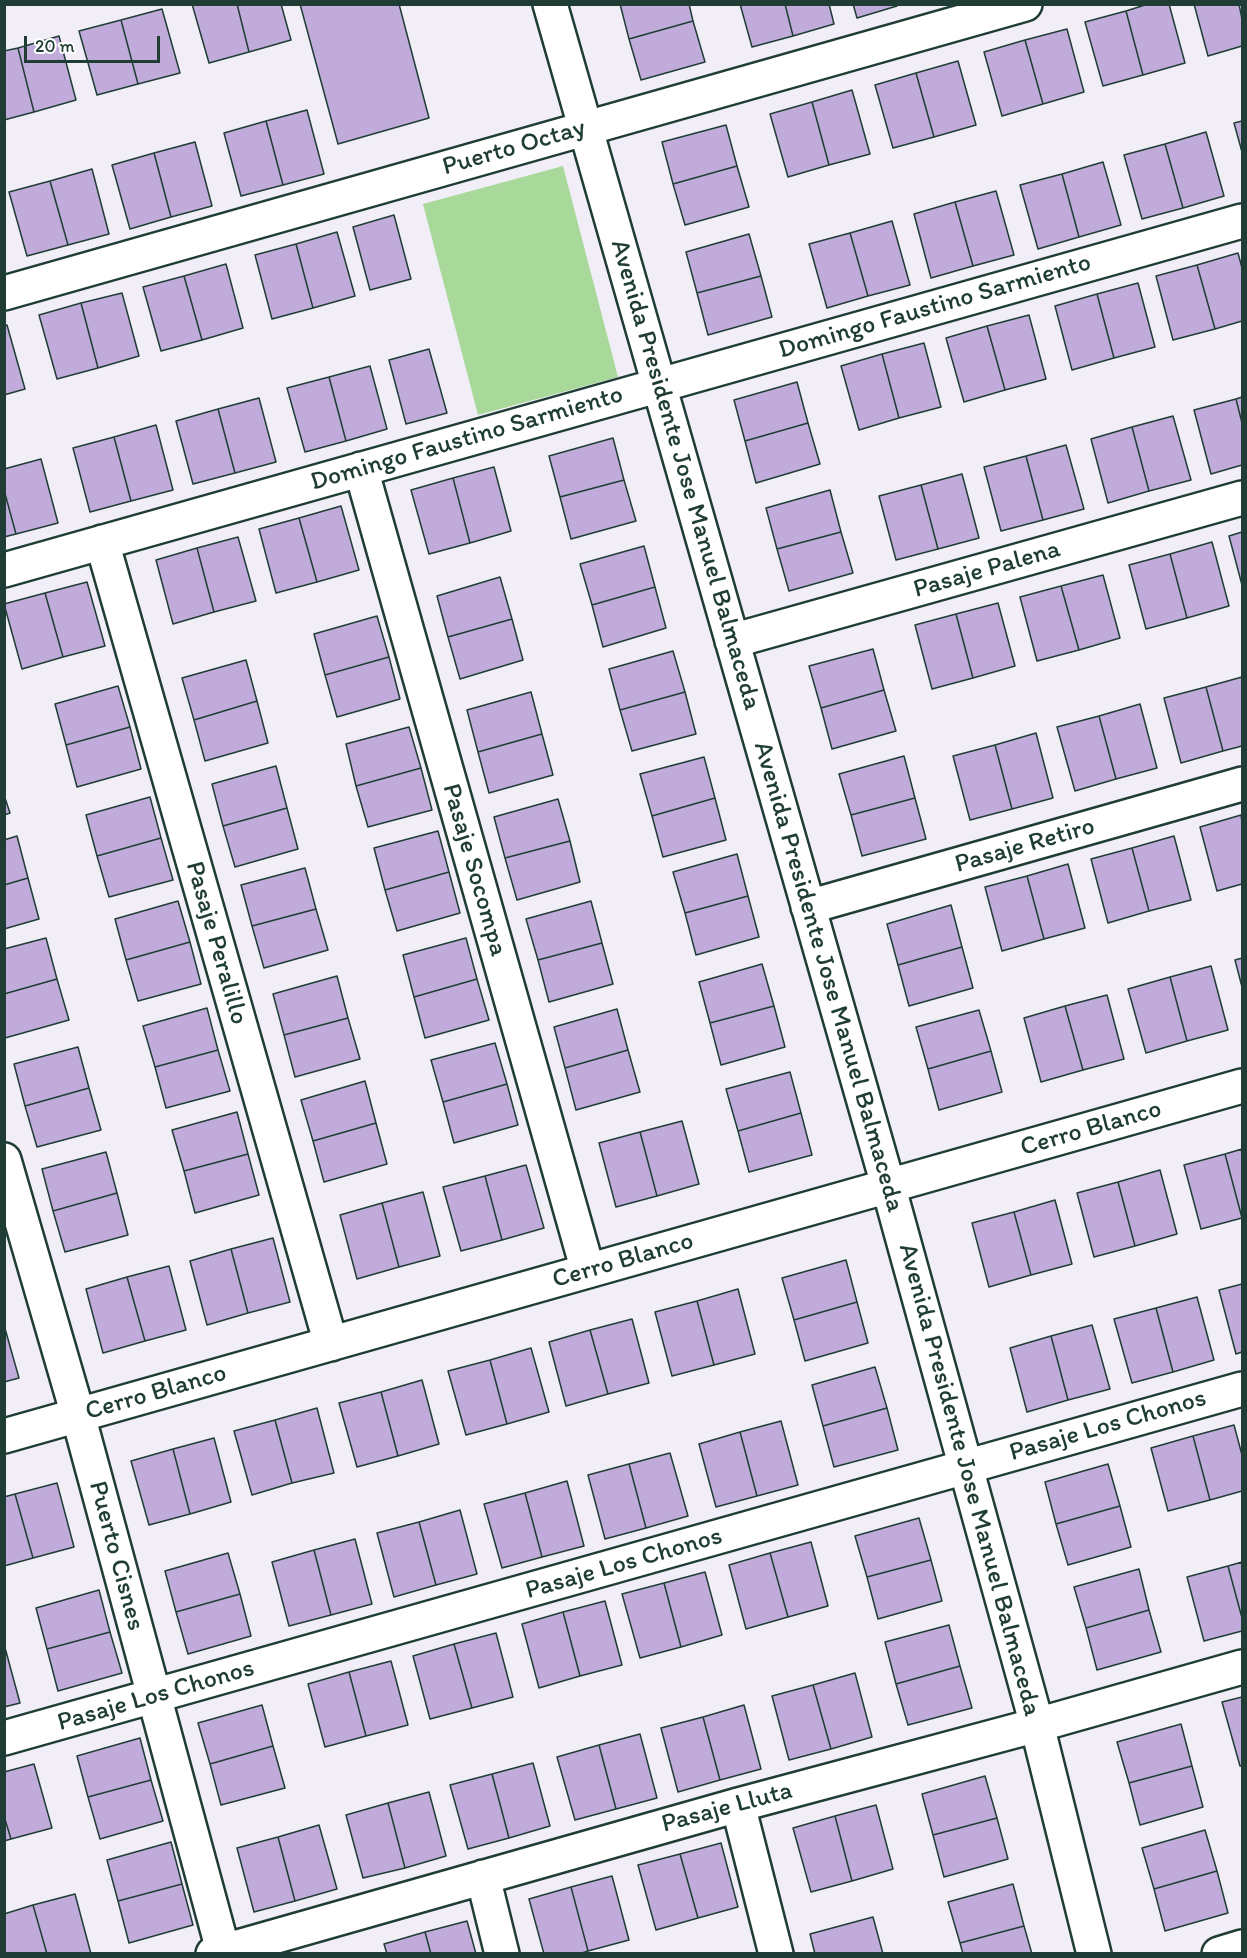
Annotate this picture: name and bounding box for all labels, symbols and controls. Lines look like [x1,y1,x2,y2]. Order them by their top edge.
scale bar [27,24,164,62]
text: 20 m [35,35,75,57]
street label: Puerto Octay [439,113,589,183]
street label: Avenida Presidente Jose Manuel Balmaceda [603,236,767,714]
street label: Domingo Faustino Sarmiento [775,247,1095,367]
street label: Domingo Faustino Sarmiento [307,379,627,499]
street label: Pasaje Palena [910,534,1064,606]
street label: Avenida Presidente Jose Manuel Balmaceda [746,738,910,1216]
street label: Pasaje Socompa [434,780,514,960]
street label: Pasaje Retiro [951,811,1099,881]
street label: Pasaje Peralillo [178,858,254,1028]
street label: Cerro Blanco [1017,1094,1165,1164]
street label: Cerro Blanco [549,1226,697,1296]
street label: Avenida Presidente Jose Manuel Balmaceda [891,1240,1047,1720]
street label: Cerro Blanco [82,1358,230,1428]
street label: Pasaje Los Chonos [1006,1383,1210,1469]
street label: Puerto Cisnes [81,1478,151,1634]
street label: Pasaje Los Chonos [522,1521,726,1607]
street label: Pasaje Los Chonos [54,1653,258,1739]
street label: Pasaje Lluta [658,1776,796,1840]

